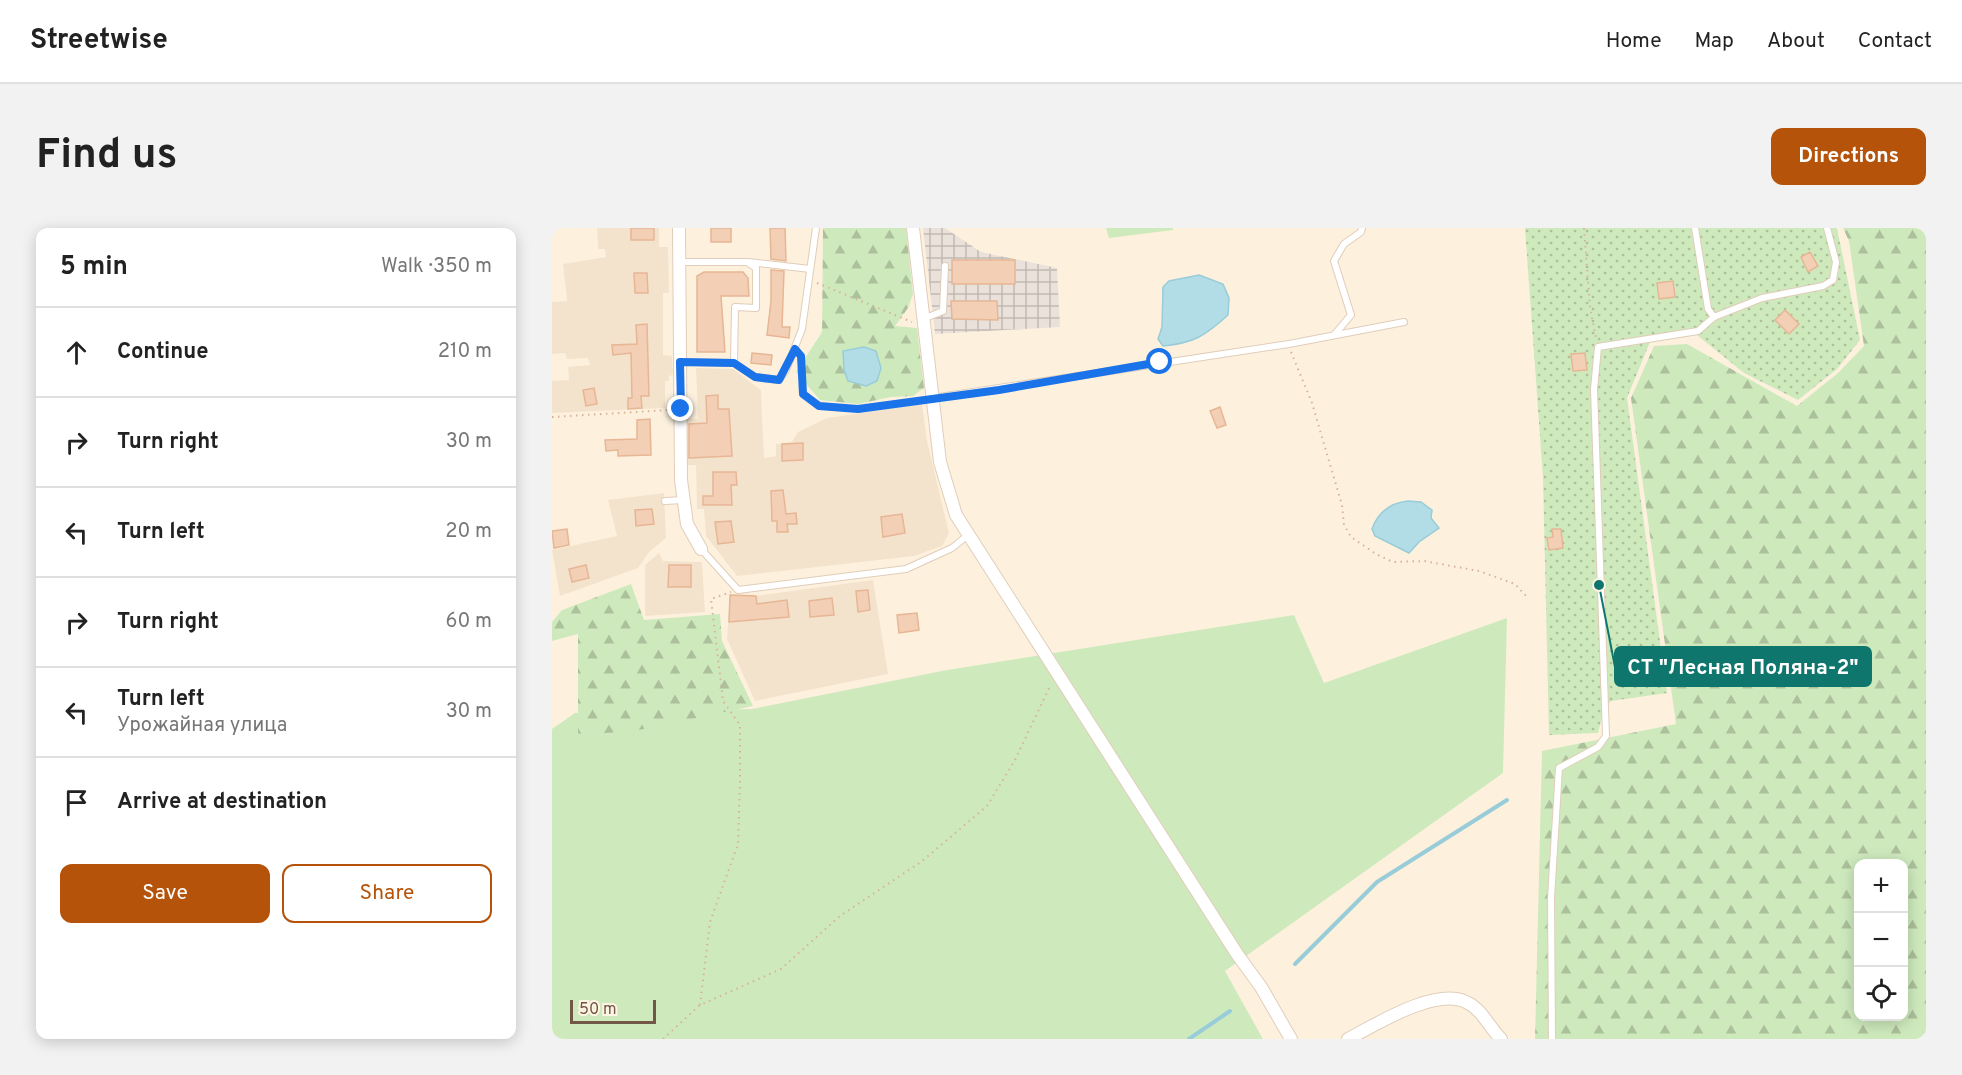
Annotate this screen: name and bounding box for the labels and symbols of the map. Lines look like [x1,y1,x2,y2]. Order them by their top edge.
route start [1146,348,1172,374]
route end [667,395,693,421]
callout: СТ "Лесная Поляна-2" [1615,647,1871,686]
text: СТ "Лесная Поляна-2" [1627,655,1859,682]
scale bar [570,997,656,1024]

